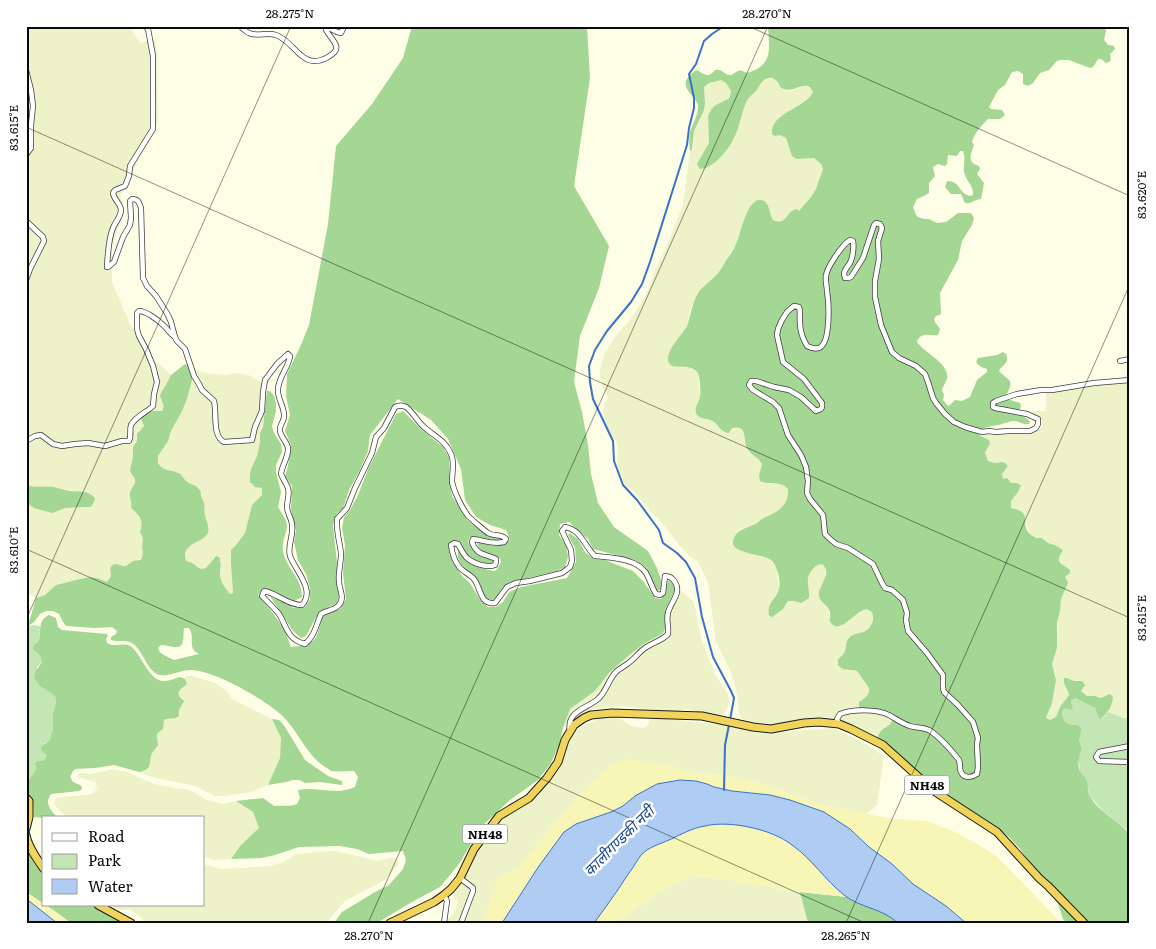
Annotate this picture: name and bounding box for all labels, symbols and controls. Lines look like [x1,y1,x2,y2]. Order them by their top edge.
text: 28.275°N [266,4,314,22]
text: 28.270°N [742,4,792,22]
text: 83.615°E [4,105,22,151]
text: 83.620°E [1132,171,1150,219]
text: 83.610°E [4,526,22,573]
text: 83.615°E [1132,595,1150,641]
road number: NH48 [904,776,950,794]
water label: कालीगण्डकी नदी [578,797,661,880]
legend [42,816,205,906]
text: Road [88,824,124,847]
road number: NH48 [462,824,508,844]
text: Park [88,848,122,871]
text: Water [88,874,133,897]
text: 28.270°N [344,926,394,944]
text: 28.265°N [821,926,871,944]

